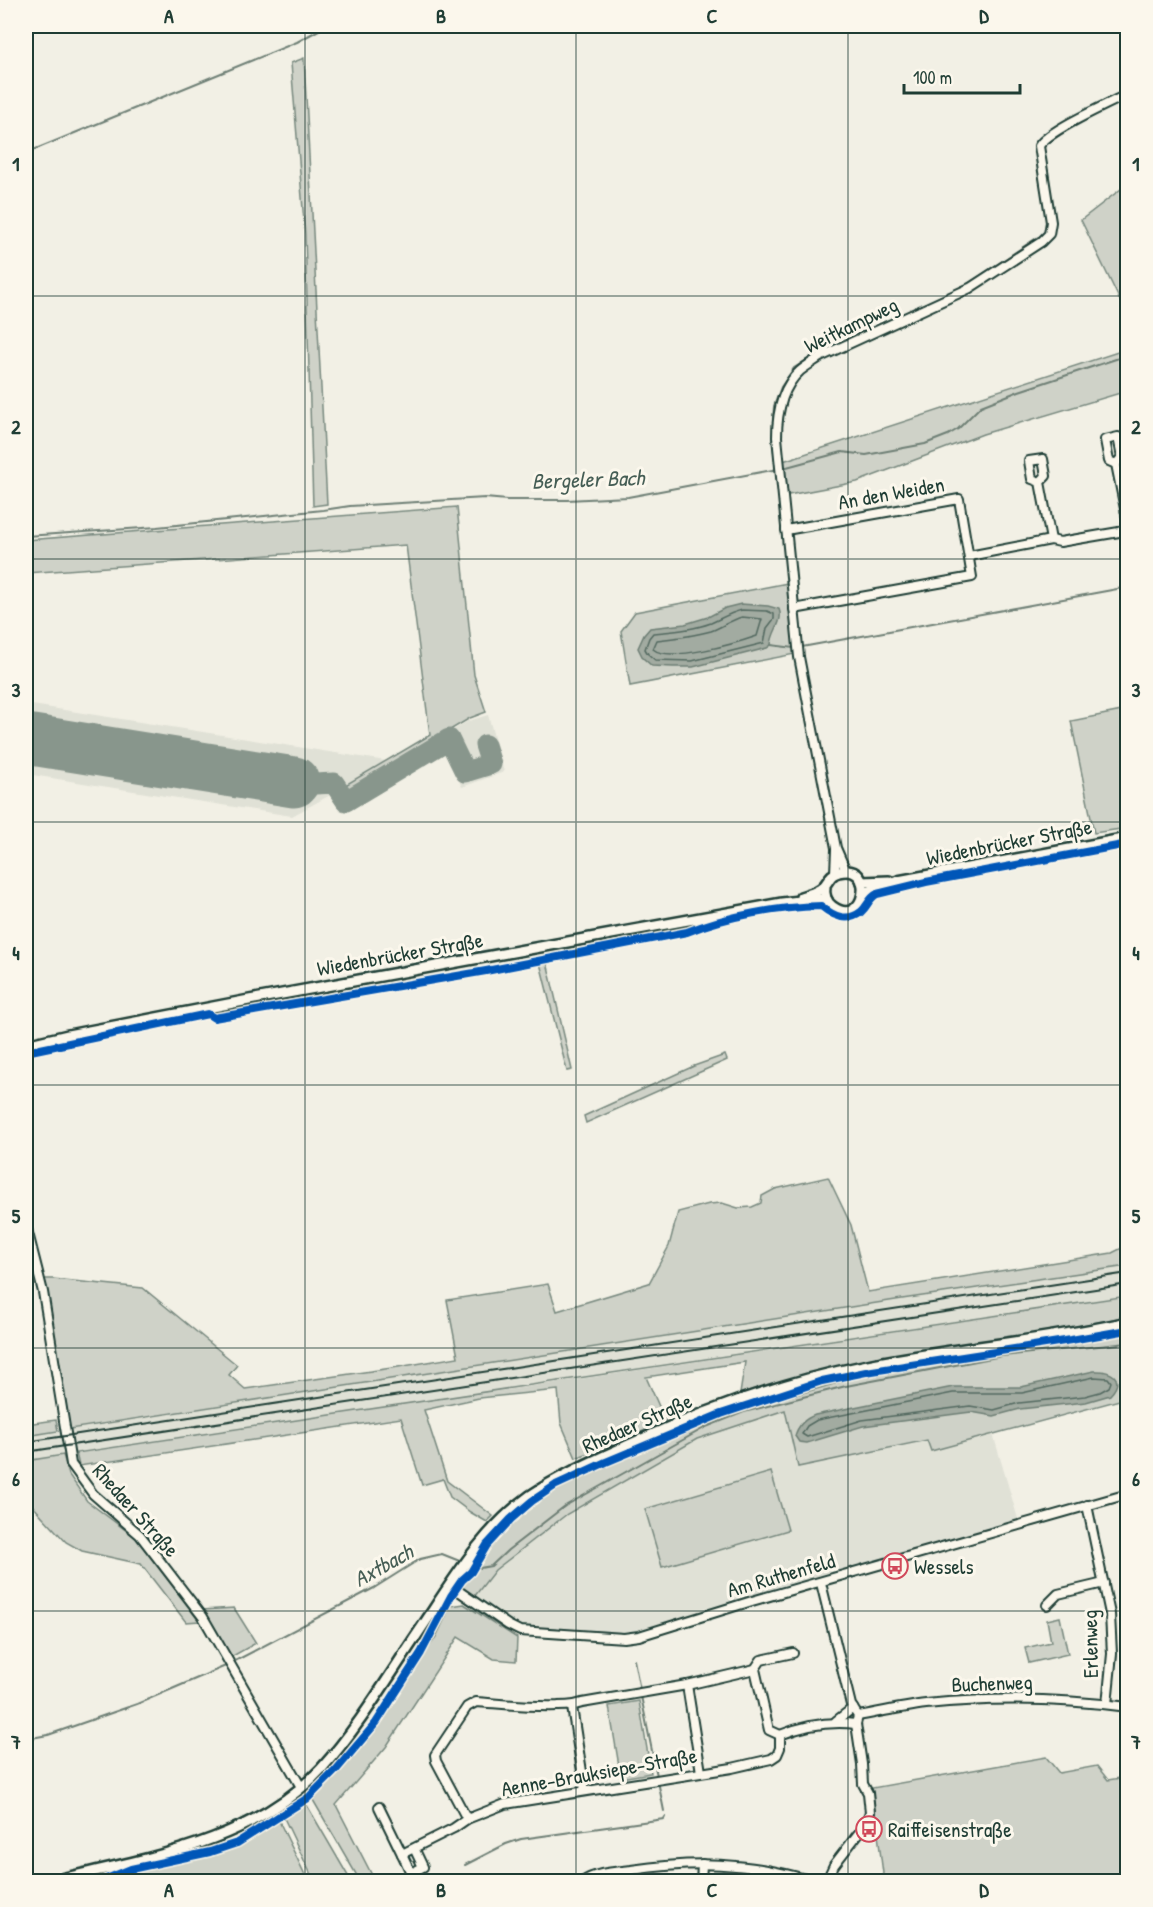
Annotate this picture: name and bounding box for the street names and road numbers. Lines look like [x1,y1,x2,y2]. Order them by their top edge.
street label: Weitkampweg [799,290,903,360]
street label: An den Weiden [836,469,946,517]
street label: Wiedenbrücker Straße [924,812,1094,872]
street label: Wiedenbrücker Straße [315,925,485,983]
street label: Rhedaer Straße [578,1386,696,1460]
street label: Rhedaer Straße [86,1457,186,1563]
street label: Am Ruthenfeld [724,1546,838,1604]
street label: Erlenweg [1075,1610,1105,1678]
street label: Buchenweg [951,1667,1033,1699]
street label: Aenne-Brauksiepe-Straße [499,1741,699,1803]

